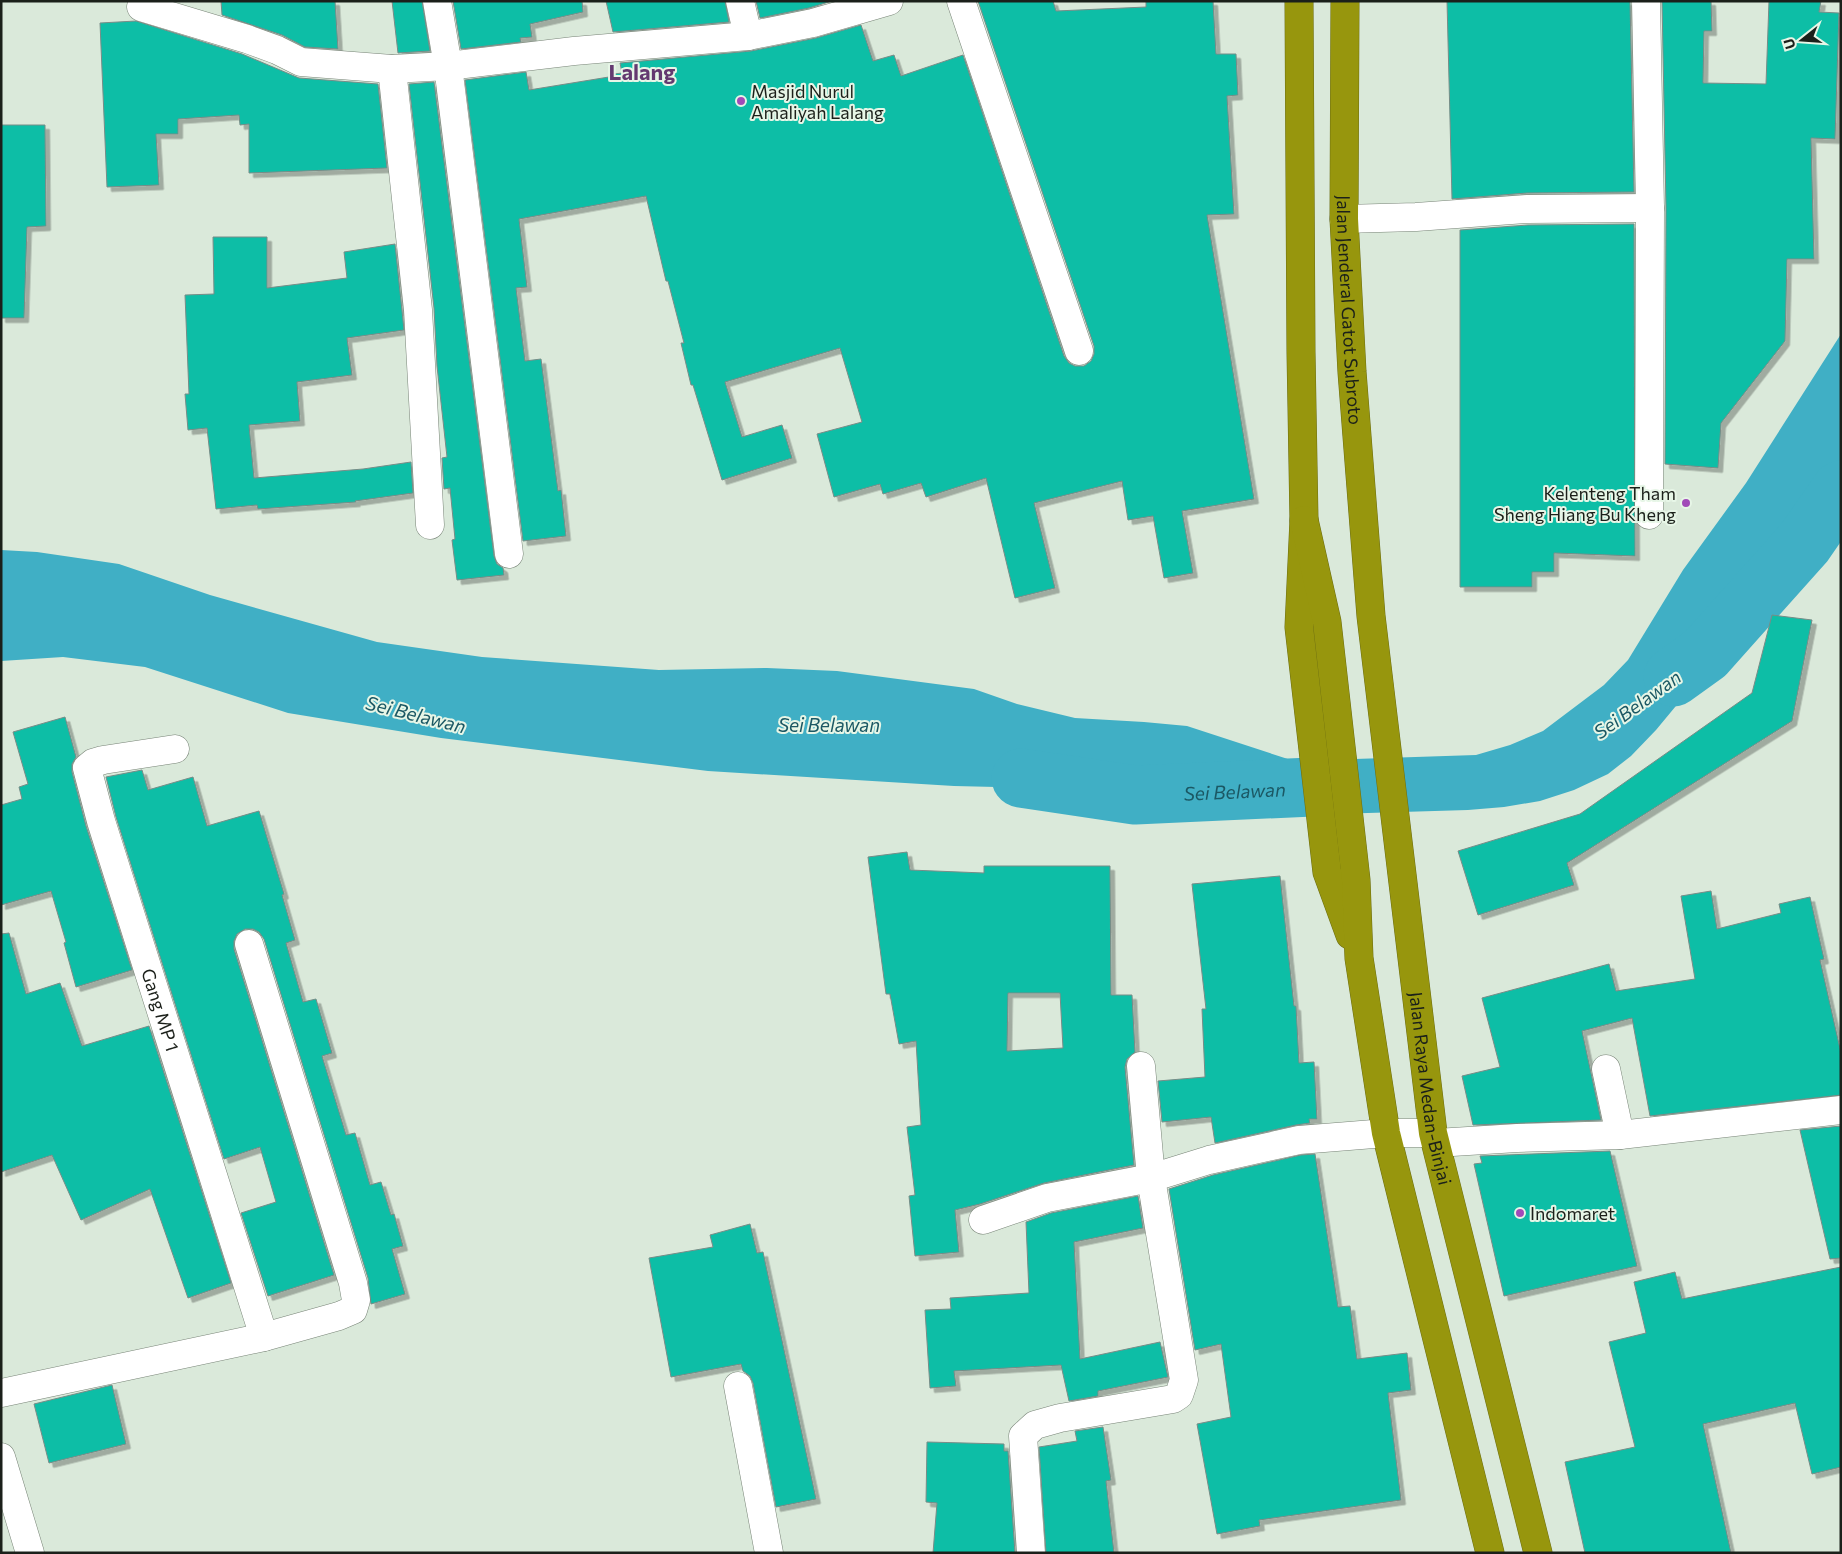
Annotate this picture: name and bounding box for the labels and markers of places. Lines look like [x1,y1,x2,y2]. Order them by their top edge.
place label: Masjid Nurul Amaliyah Lalang [751,80,884,123]
marker: Masjid Nurul Amaliyah Lalang [735,95,747,107]
place label: Kelenteng Tham Sheng Hiang Bu Kheng [1494,482,1676,525]
marker: Kelenteng Tham Sheng Hiang Bu Kheng [1680,497,1692,509]
place label: Indomaret [1530,1202,1615,1224]
marker: Indomaret [1514,1207,1526,1219]

